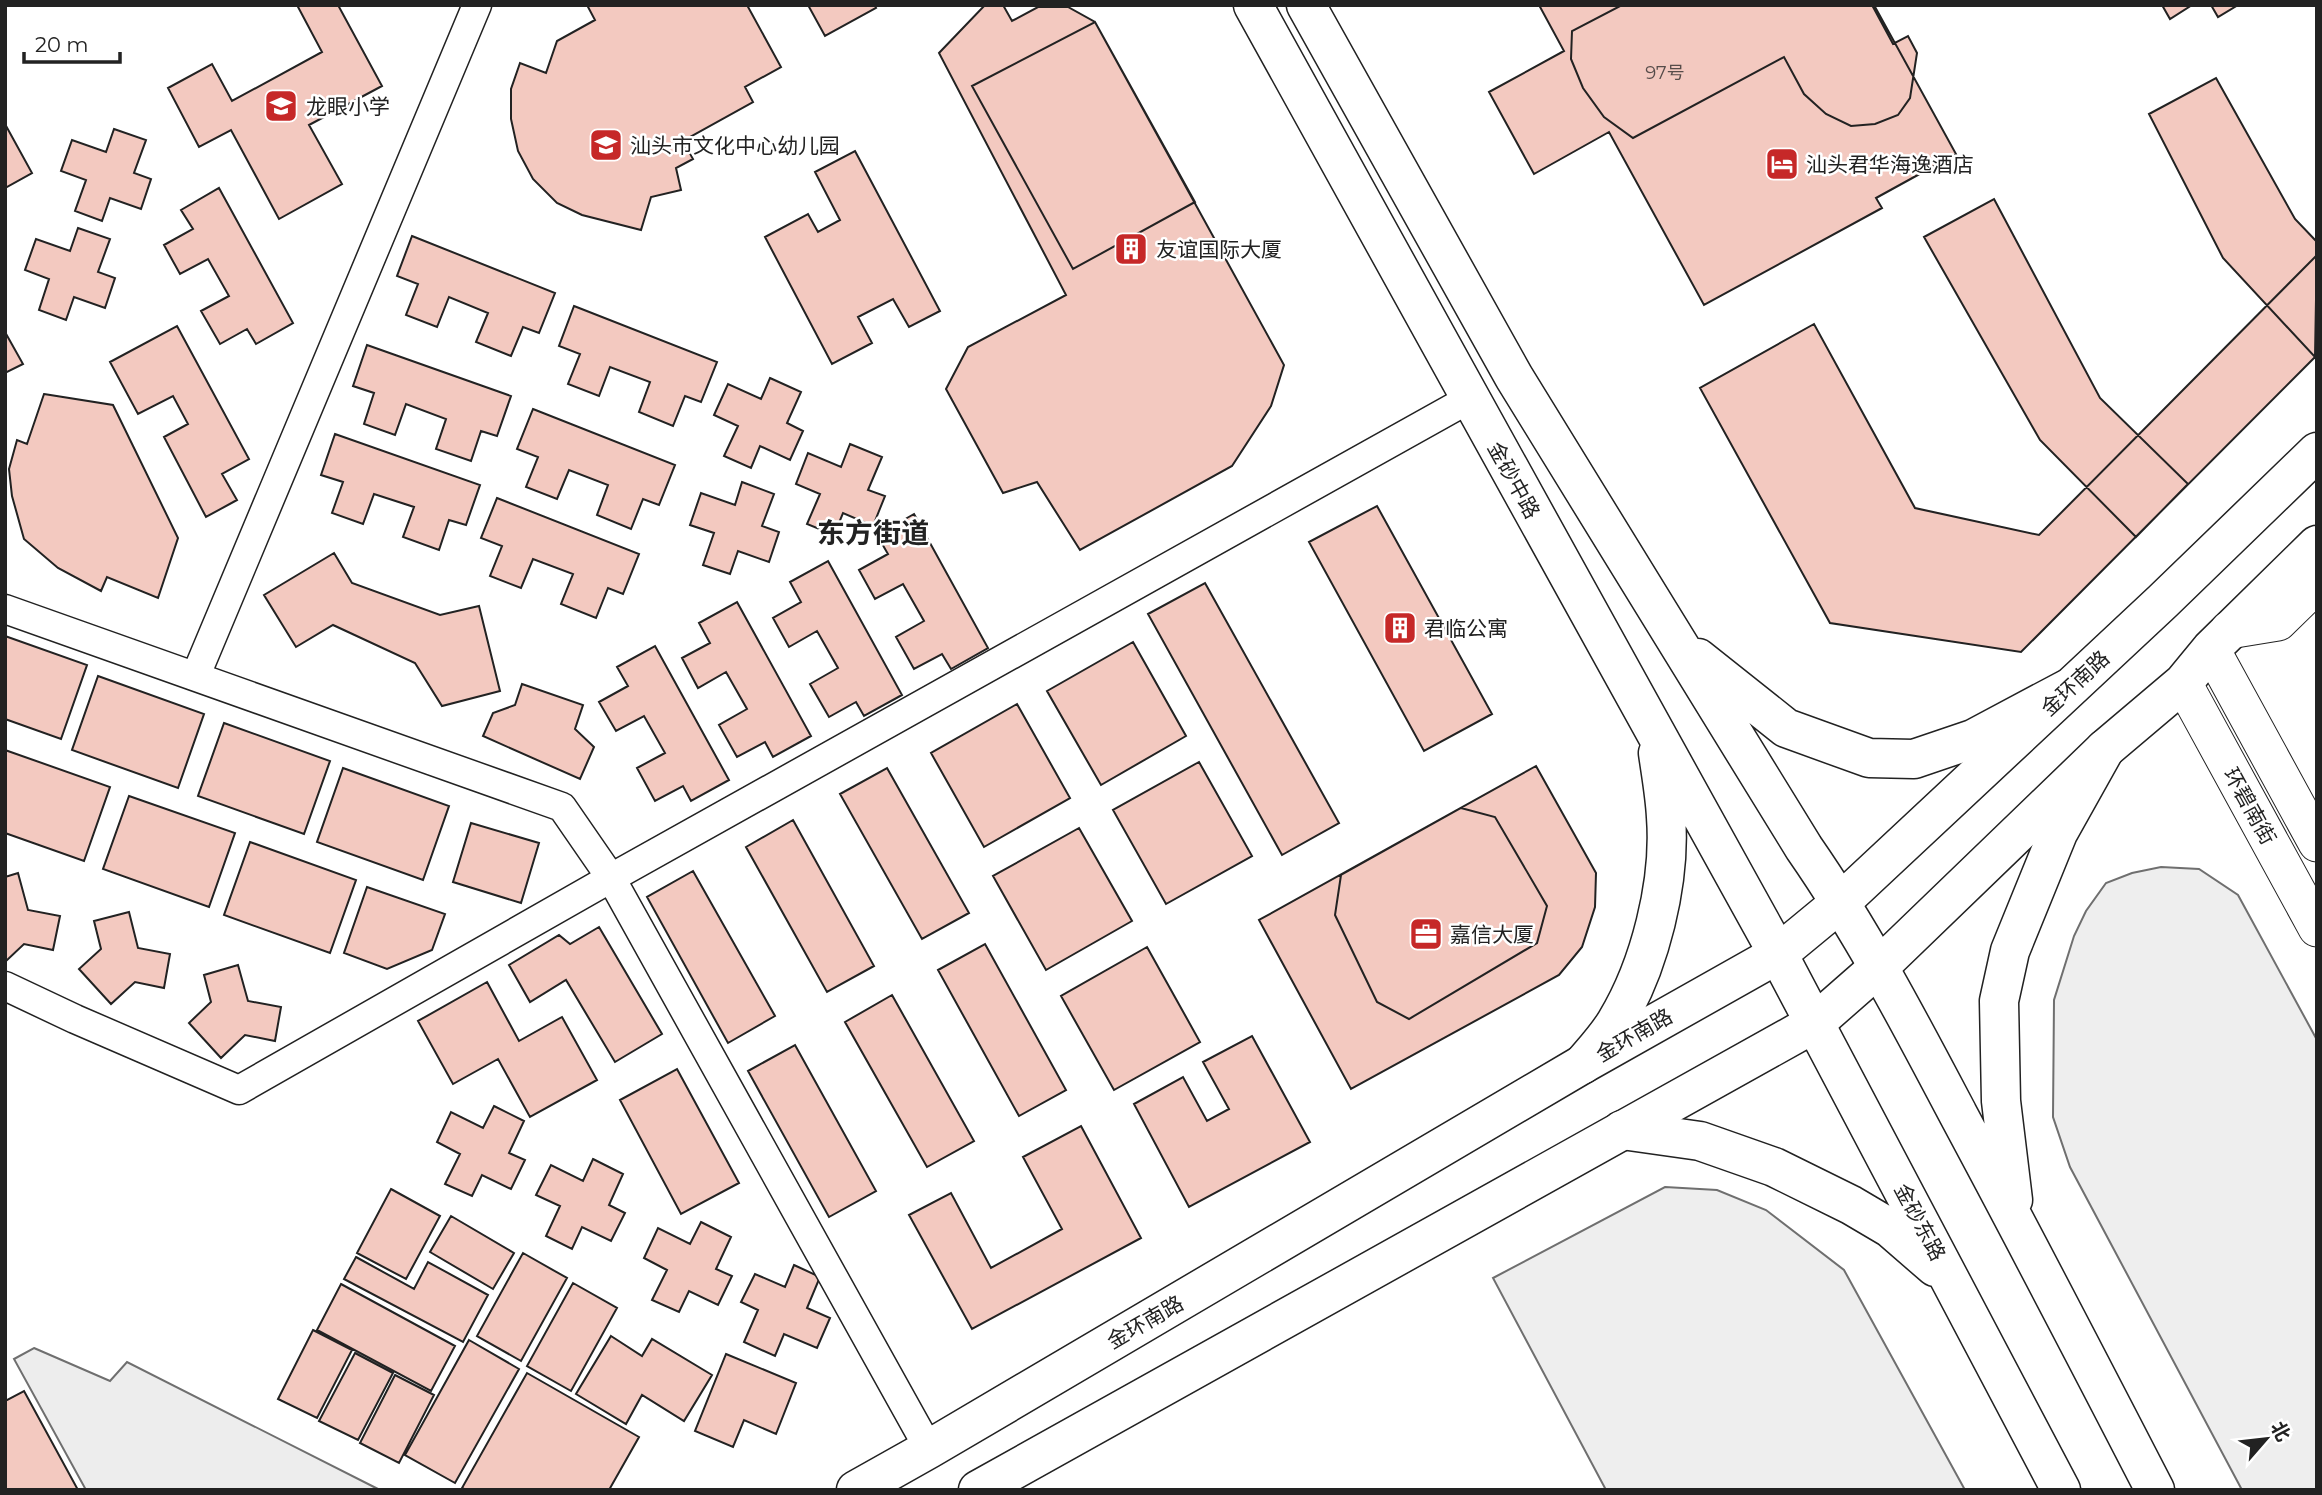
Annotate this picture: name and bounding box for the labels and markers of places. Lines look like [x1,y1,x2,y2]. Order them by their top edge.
school or university icon: 龙眼小学 [262,87,300,125]
place label: 龙眼小学 [306,94,390,119]
school or university icon: 汕头市文化中心幼儿园 [587,126,625,164]
place label: 汕头市文化中心幼儿园 [630,133,840,158]
hotel icon: 汕头君华海逸酒店 [1763,145,1801,183]
place label: 汕头君华海逸酒店 [1806,152,1974,177]
building icon: 友谊国际大厦 [1112,230,1150,268]
place label: 友谊国际大厦 [1156,237,1282,262]
building icon: 君临公寓 [1381,609,1419,647]
place label: 君临公寓 [1424,616,1508,641]
office icon: 嘉信大厦 [1407,915,1445,953]
place label: 嘉信大厦 [1450,922,1534,947]

